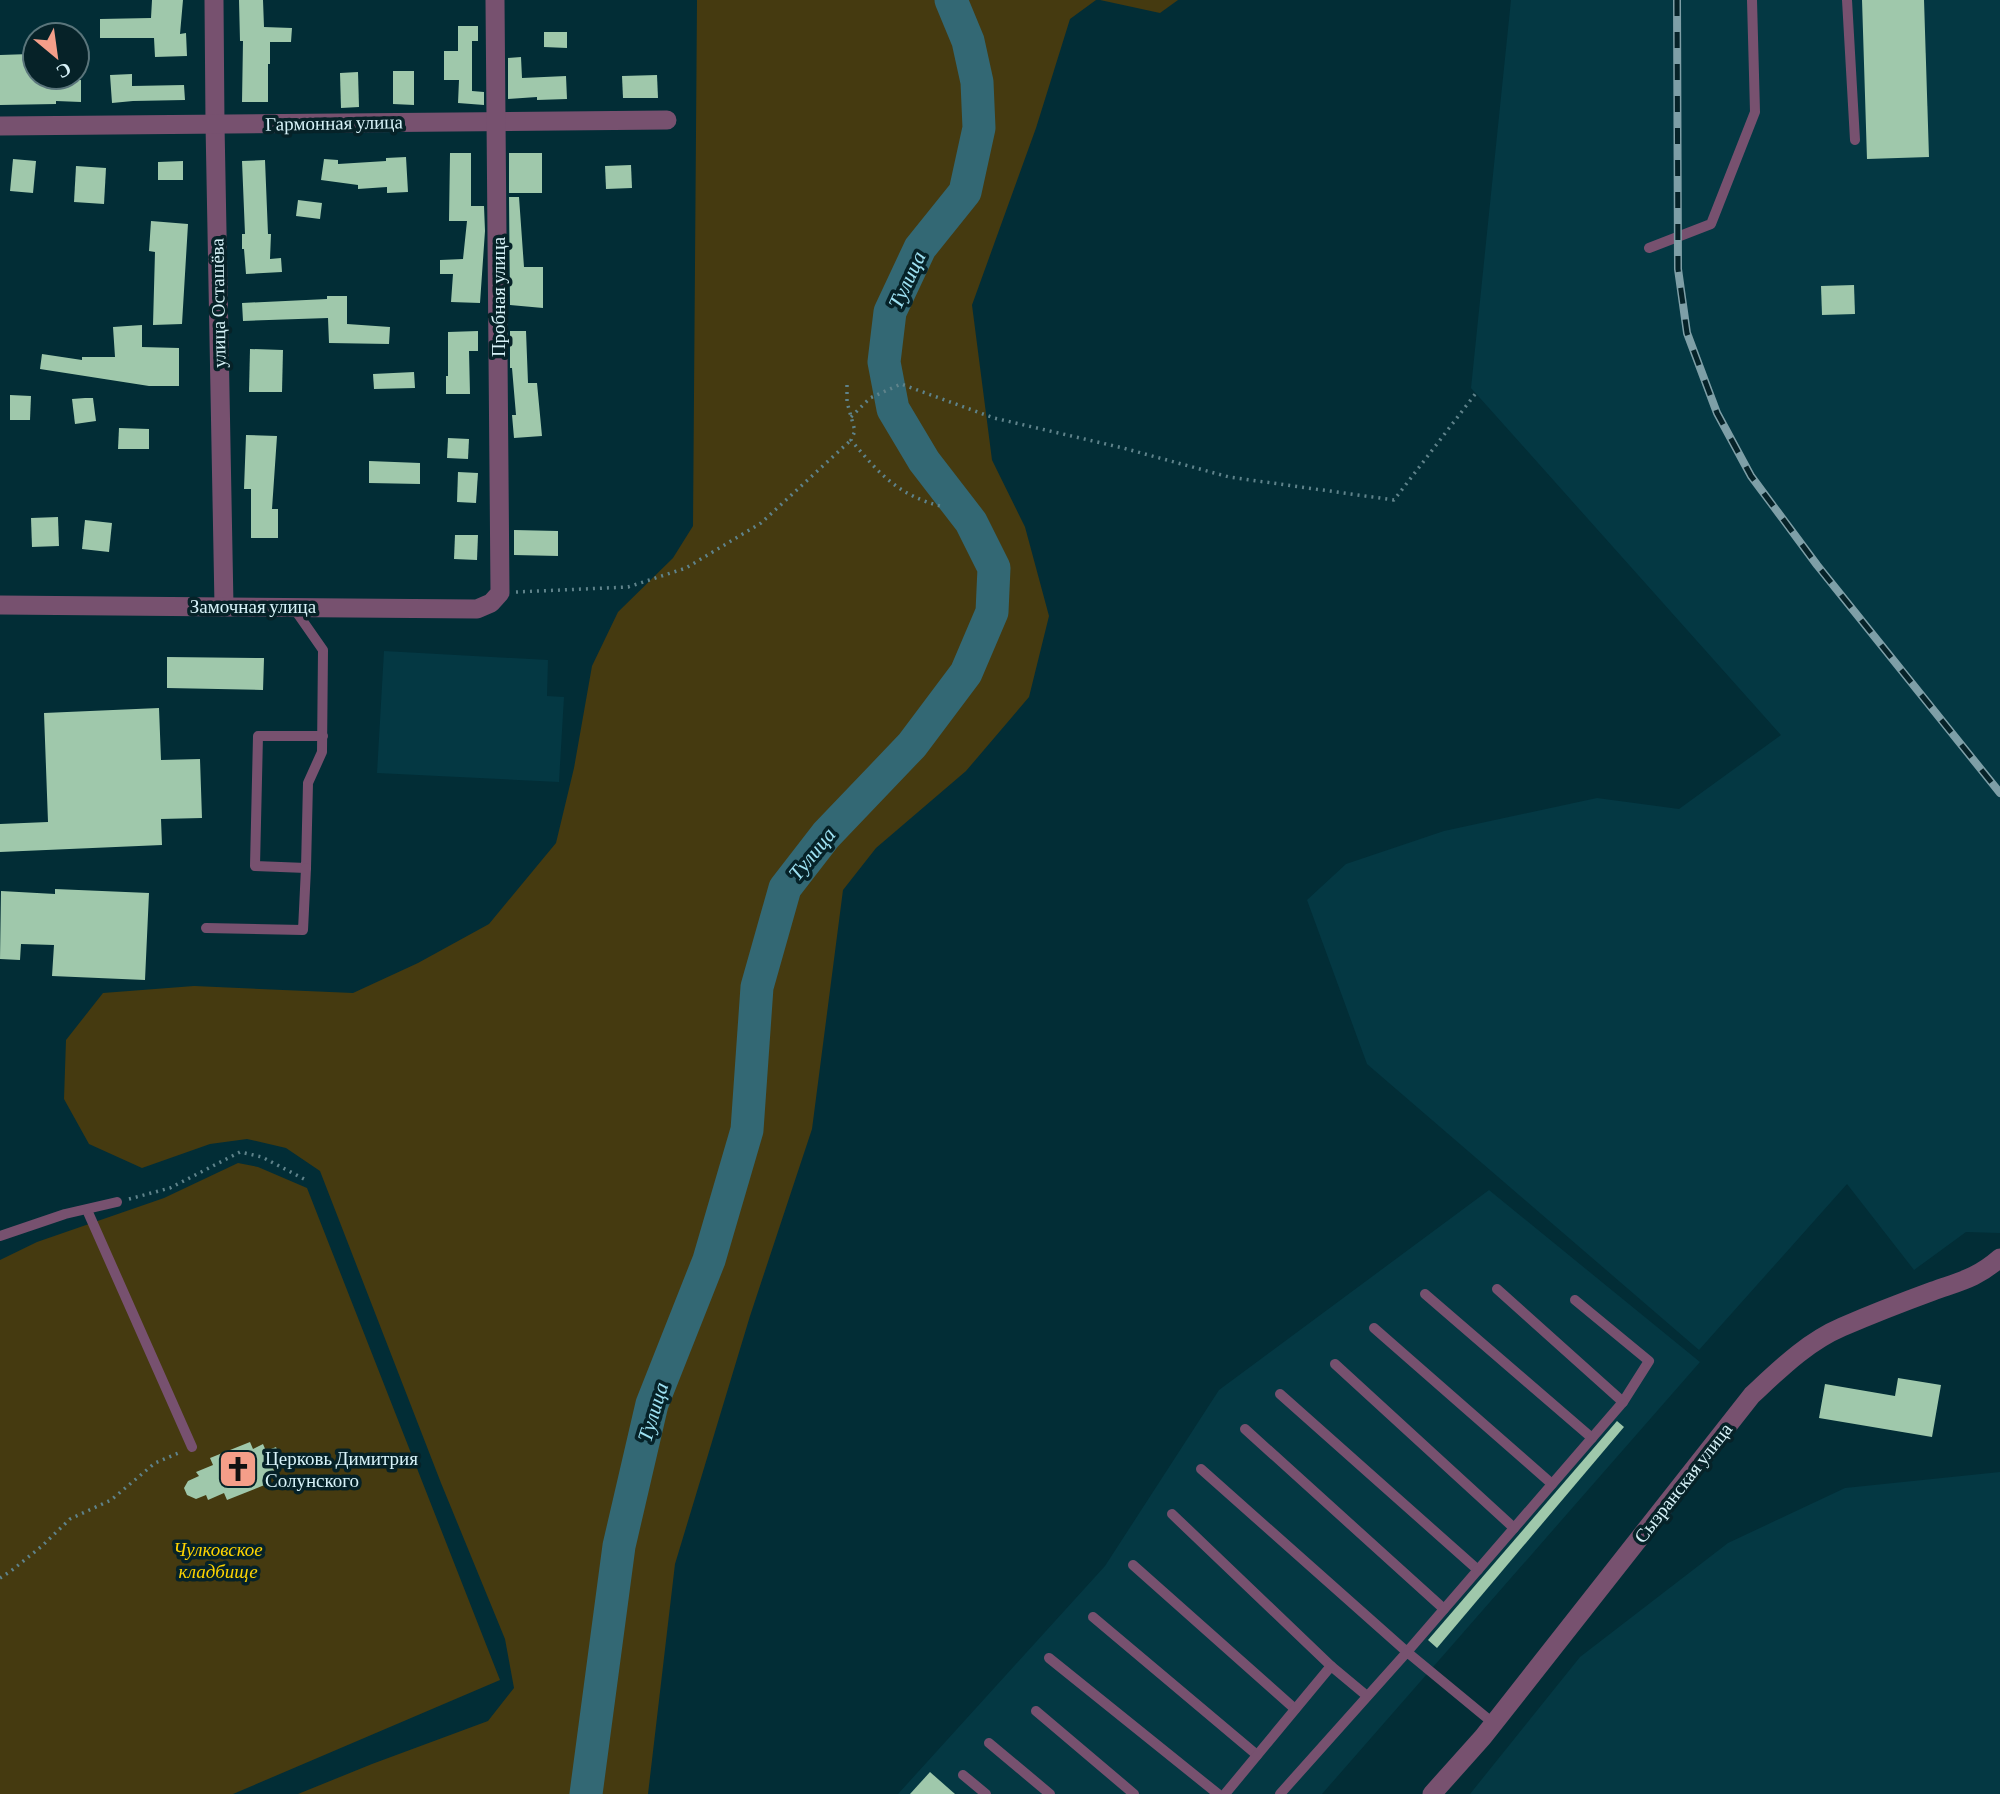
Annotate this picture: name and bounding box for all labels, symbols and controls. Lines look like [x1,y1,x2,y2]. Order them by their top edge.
north arrow [21,21,91,91]
text: С [53,58,75,83]
street label: Гармонная улица [265,111,404,135]
street label: Пробная улица [488,236,509,357]
street label: улица Осташёва [206,237,230,368]
water label: Тулица [883,247,931,313]
street label: Замочная улица [190,596,317,617]
water label: Тулица [784,823,840,885]
water label: Тулица [633,1379,673,1445]
street label: Сызранская улица [1630,1419,1737,1547]
church icon: Церковь Димитрия Солунского [217,1448,259,1490]
place label: Церковь Димитрия Солунского [265,1448,418,1491]
park label: Чулковское кладбище [173,1539,263,1582]

